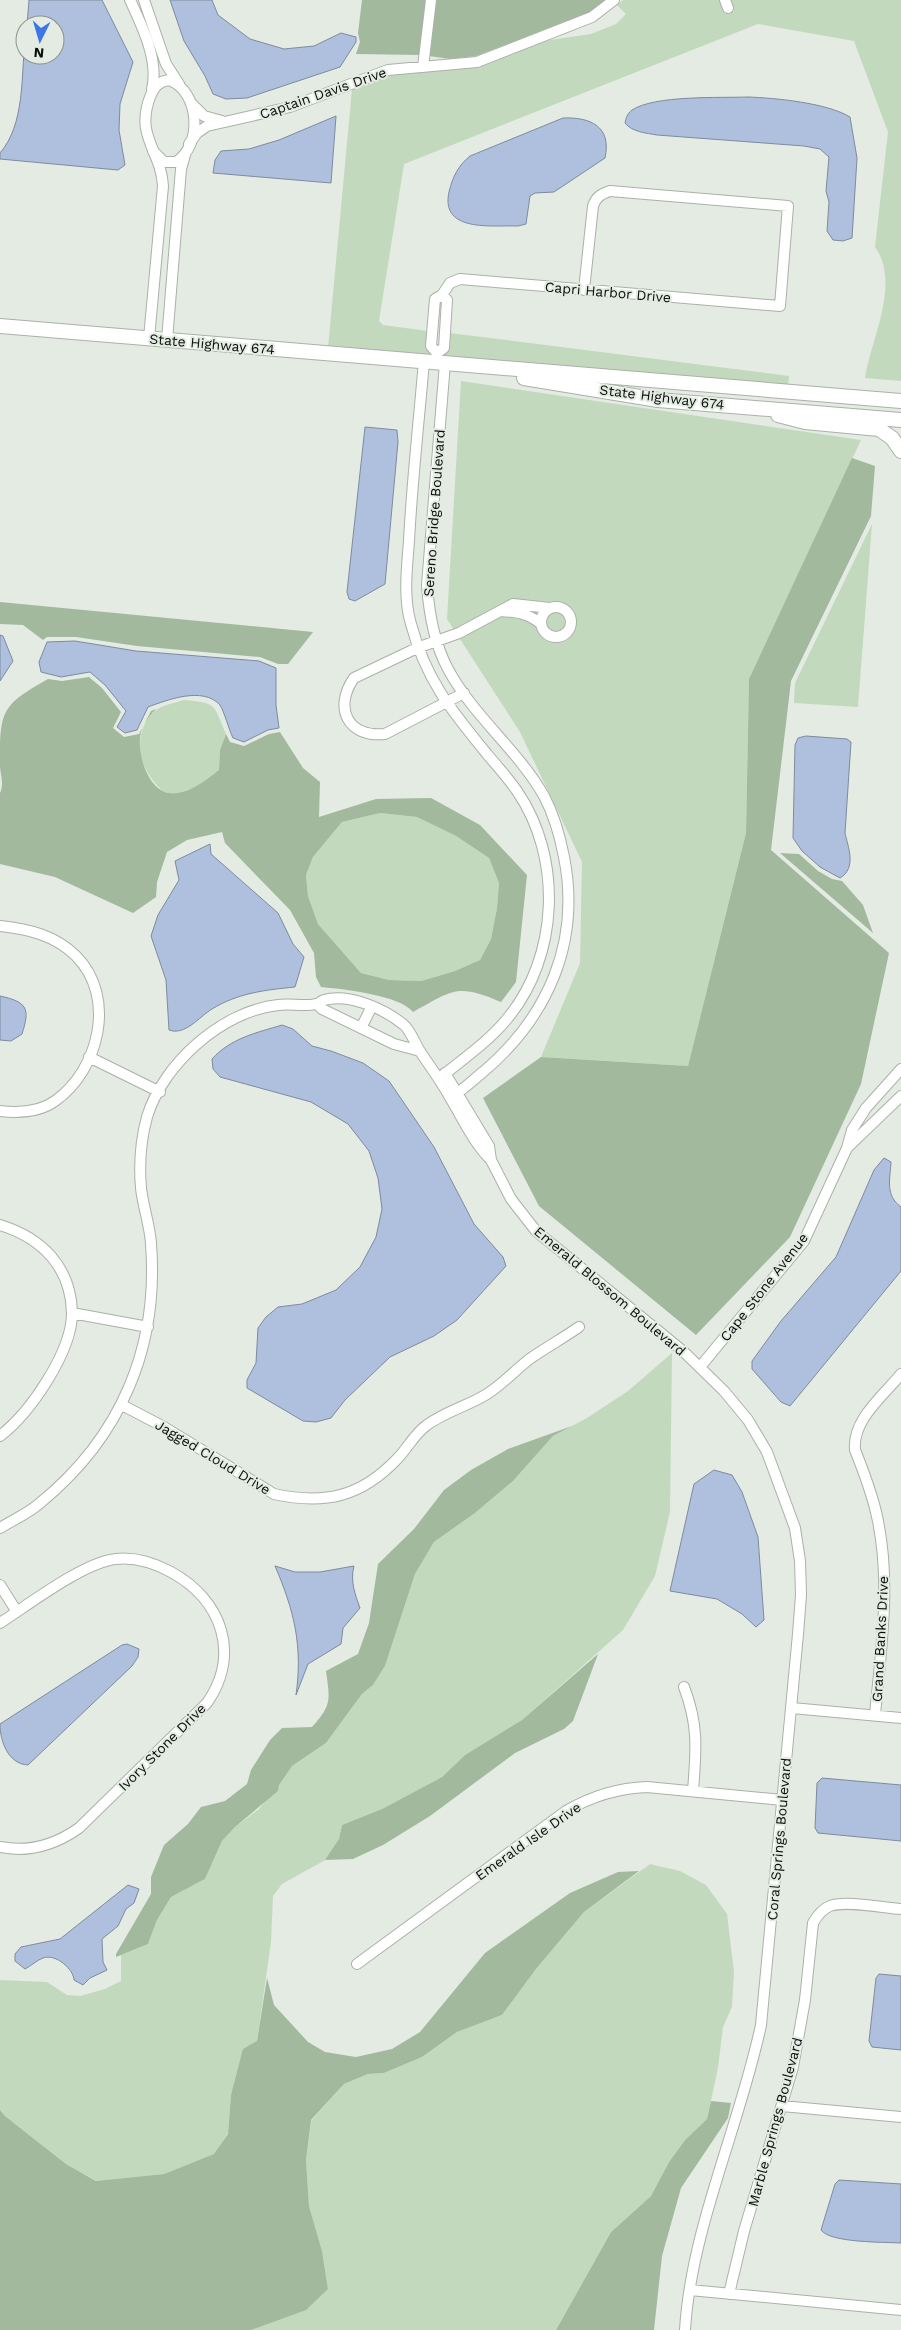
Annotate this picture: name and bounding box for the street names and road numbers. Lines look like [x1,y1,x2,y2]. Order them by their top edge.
street label: Captain Davis Drive [258,64,388,122]
street label: Capri Harbor Drive [544,279,672,305]
street label: State Highway 674 [149,331,275,357]
street label: State Highway 674 [599,381,725,413]
street label: Sereno Bridge Boulevard [420,429,448,597]
street label: Emerald Blossom Boulevard [531,1223,689,1359]
street label: Cape Stone Avenue [717,1230,811,1344]
street label: Jagged Cloud Drive [153,1416,273,1498]
street label: Grand Banks Drive [869,1576,891,1702]
street label: Ivory Stone Drive [115,1700,209,1794]
street label: Coral Springs Boulevard [764,1757,794,1921]
street label: Emerald Isle Drive [472,1799,584,1883]
street label: Marble Springs Boulevard [745,2036,805,2208]

